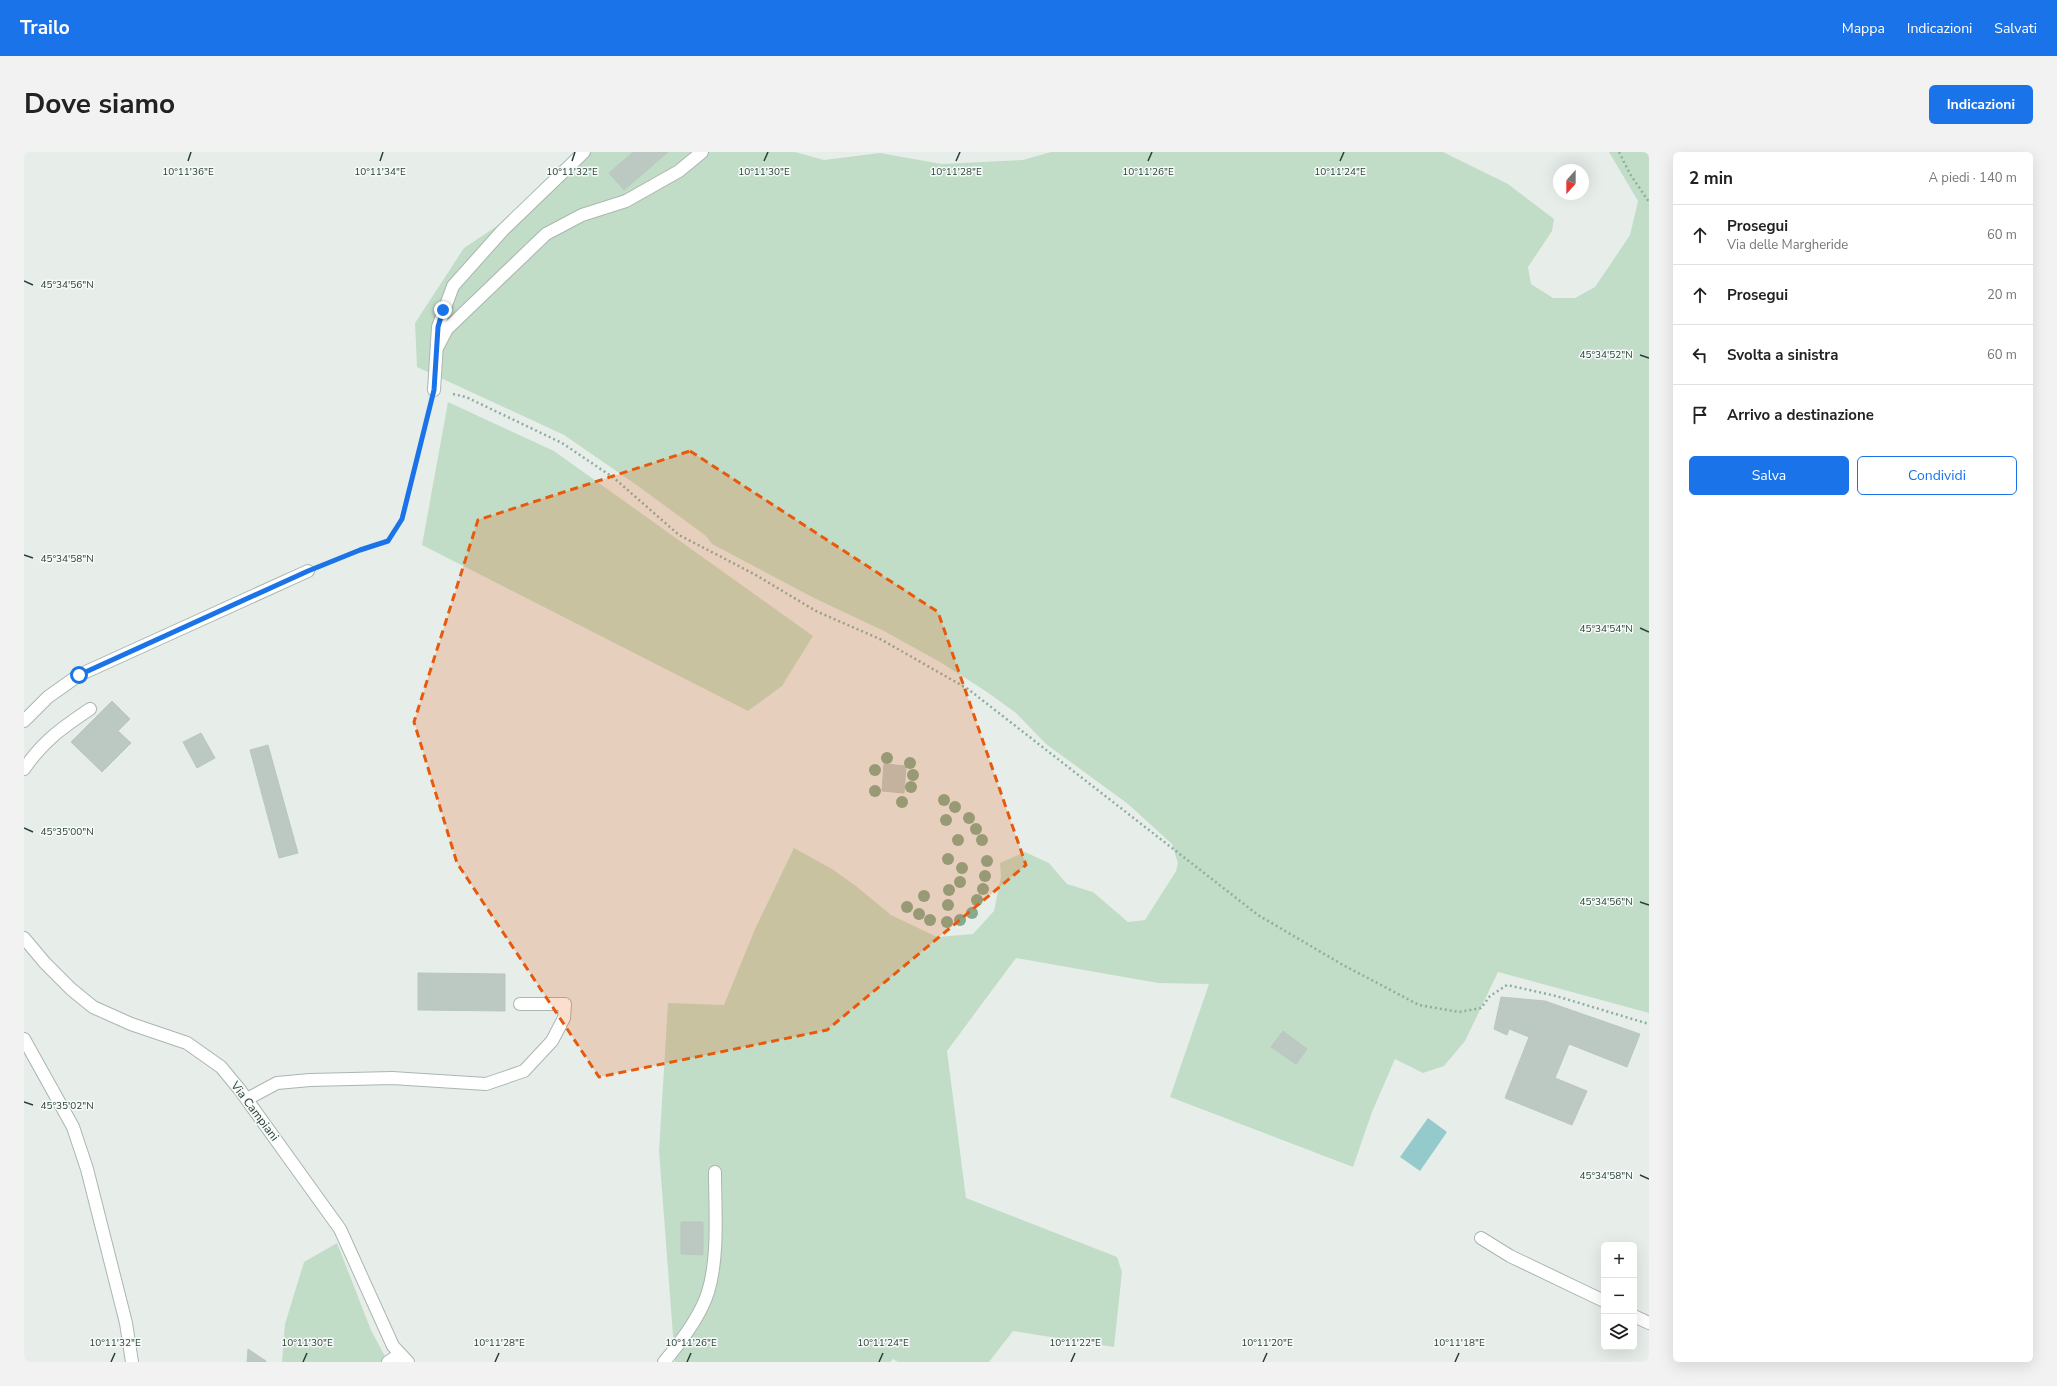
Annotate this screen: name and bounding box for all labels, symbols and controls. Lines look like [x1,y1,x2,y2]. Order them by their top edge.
text: Trailo [20,15,70,41]
text: Mappa [1842,19,1885,38]
text: Indicazioni [1907,19,1972,38]
text: Salvati [1994,19,2037,38]
text: Dove siamo [24,85,175,123]
button: Indicazioni [1929,85,2033,124]
north arrow [1553,164,1589,200]
text: 10°11'36"E [162,165,214,179]
text: 10°11'34"E [354,165,406,179]
text: 10°11'32"E [546,165,598,179]
text: 10°11'30"E [738,165,790,179]
text: 10°11'28"E [930,165,982,179]
text: 10°11'26"E [1122,165,1174,179]
text: 10°11'24"E [1314,165,1366,179]
text: 2 min [1689,167,1733,190]
text: A piedi · 140 m [1929,169,2017,187]
text: Prosegui [1727,216,1788,236]
icon: ahead [1689,224,1711,246]
text: 60 m [1987,226,2017,244]
text: Via delle Margheride [1727,236,1848,254]
text: 45°34'56"N [40,278,94,292]
icon: ahead [1689,284,1711,306]
text: Prosegui [1727,285,1788,305]
text: 20 m [1987,286,2017,304]
route end [434,301,452,319]
icon: left [1689,344,1711,366]
text: Svolta a sinistra [1727,345,1838,365]
text: 60 m [1987,346,2017,364]
text: 45°34'52"N [1579,348,1633,362]
icon: arrive [1689,404,1711,426]
text: Arrivo a destinazione [1727,405,1874,425]
button: Salva [1689,456,1849,495]
button: Condividi [1857,456,2017,495]
text: 45°34'58"N [40,552,94,566]
text: 45°34'54"N [1579,622,1633,636]
route start [70,666,88,684]
text: 45°35'00"N [40,825,94,839]
text: 45°34'56"N [1579,895,1633,909]
street label: Via Campiani [227,1077,283,1144]
text: 45°35'02"N [40,1099,94,1113]
text: 45°34'58"N [1579,1169,1633,1183]
map controls [1601,1242,1637,1350]
button: + [1601,1242,1637,1278]
button: − [1601,1278,1637,1314]
button: layers [1601,1314,1637,1350]
text: 10°11'32"E [89,1336,141,1350]
text: 10°11'30"E [281,1336,333,1350]
text: 10°11'28"E [473,1336,525,1350]
text: 10°11'26"E [665,1336,717,1350]
text: 10°11'24"E [857,1336,909,1350]
text: 10°11'22"E [1049,1336,1101,1350]
text: 10°11'20"E [1241,1336,1293,1350]
text: 10°11'18"E [1433,1336,1485,1350]

